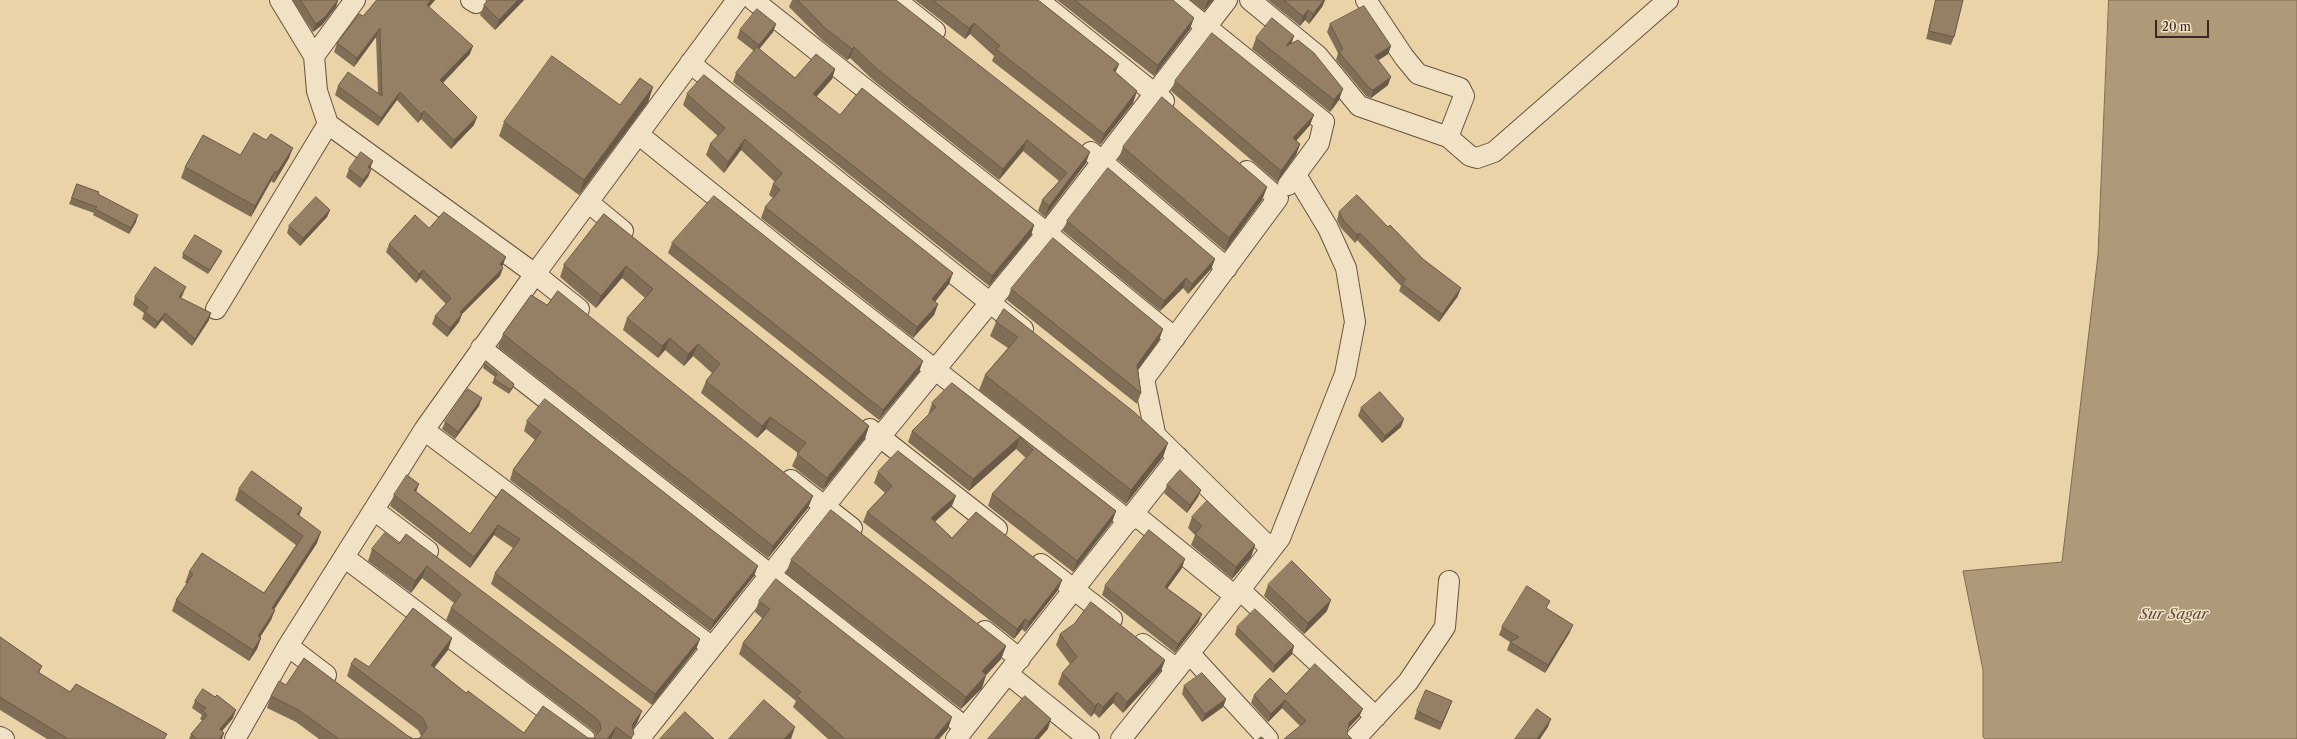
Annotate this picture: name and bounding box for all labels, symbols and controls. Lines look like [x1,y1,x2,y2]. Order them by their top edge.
scale bar [2157,12,2211,38]
text: 20 m [2162,19,2191,34]
water label: Sur Sagar [2140,606,2208,624]

